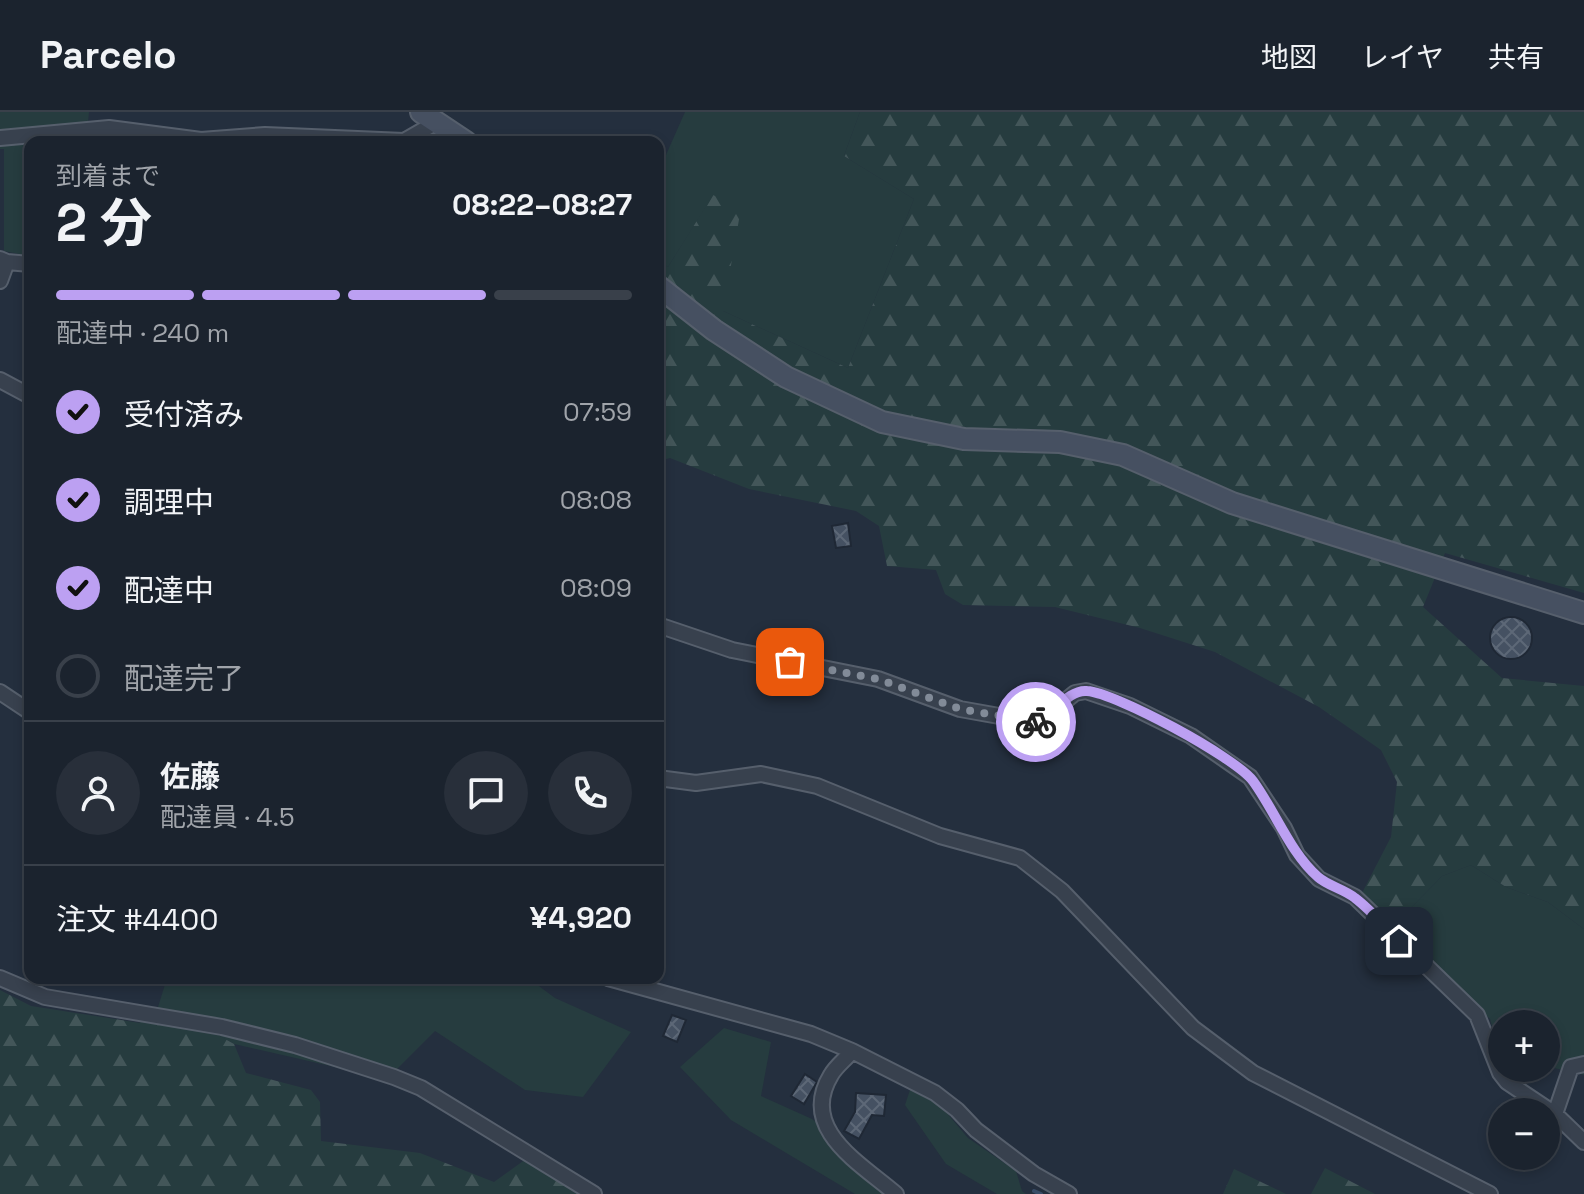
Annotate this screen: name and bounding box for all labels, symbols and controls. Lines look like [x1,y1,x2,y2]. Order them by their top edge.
text: Parcelo [40,31,176,79]
text: 地図 [1261,39,1317,75]
text: レイヤ [1361,39,1444,75]
text: 共有 [1488,39,1544,75]
text: 到着まで [56,159,160,193]
text: 08:22–08:27 [452,185,632,224]
text: 2 分 [56,190,152,256]
text: 配達中 · 240 m [56,316,229,350]
icon: check [56,390,100,434]
text: 受付済み [124,395,244,434]
text: 07:59 [563,395,632,429]
icon: check [56,478,100,522]
text: 調理中 [124,483,214,522]
text: 08:08 [560,483,632,517]
icon: check [56,566,100,610]
text: 配達中 [124,571,214,610]
text: 08:09 [560,571,632,605]
pin [756,628,824,696]
icon: bag [768,640,812,684]
text: 配達完了 [124,659,244,698]
courier [996,682,1076,762]
icon: bike [1014,700,1058,744]
button: person [56,751,140,835]
button: chat [444,751,528,835]
button: phone [548,751,632,835]
text: 佐藤 [160,757,220,796]
text: 配達員 · 4.5 [160,800,295,834]
text: ¥4,920 [530,898,632,937]
text: 注文 #4400 [56,900,219,939]
pin [1365,907,1433,975]
icon: home [1377,919,1421,963]
map controls [1488,1010,1560,1170]
button: + [1488,1010,1560,1082]
button: − [1488,1098,1560,1170]

